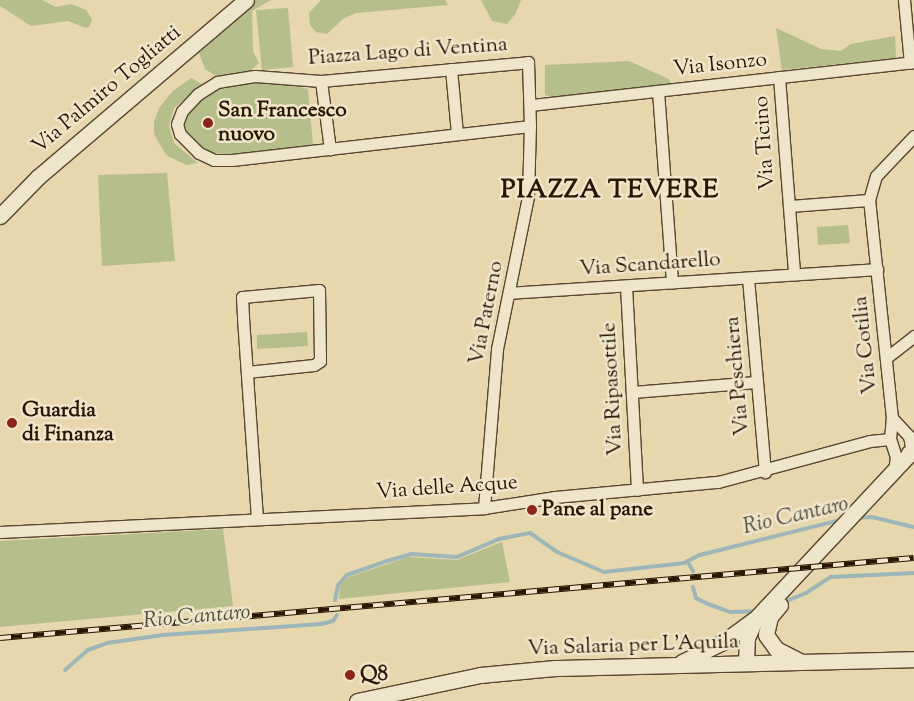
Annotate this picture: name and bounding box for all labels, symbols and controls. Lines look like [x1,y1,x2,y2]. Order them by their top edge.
street label: Via Palmiro Togliatti [28,20,186,160]
street label: Piazza Lago di Ventina [307,32,509,72]
street label: Via Isonzo [672,48,768,82]
street label: Via Ticino [749,95,781,191]
place label: San Francesco nuovo [218,98,347,148]
marker: San Francesco nuovo [202,117,214,129]
district label: PIAZZA TEVERE [499,175,721,207]
street label: Via Scandarello [579,247,721,283]
street label: Via Paterno [465,259,509,367]
street label: Via Cotilia [848,295,884,395]
street label: Via Peschiera [720,315,756,437]
street label: Via Ripasottile [597,322,629,456]
place label: Guardia di Finanza [22,398,114,448]
marker: Guardia di Finanza [6,417,18,429]
street label: Via delle Acque [375,470,519,506]
water label: Rio Cantaro [741,492,851,542]
place label: Pane al pane [542,497,653,523]
marker: Pane al pane [526,504,538,516]
water label: Rio Cantaro [142,600,252,636]
street label: Via Salaria per L'Aquila [527,630,739,662]
place label: Q8 [360,662,388,688]
marker: Q8 [344,669,356,681]

